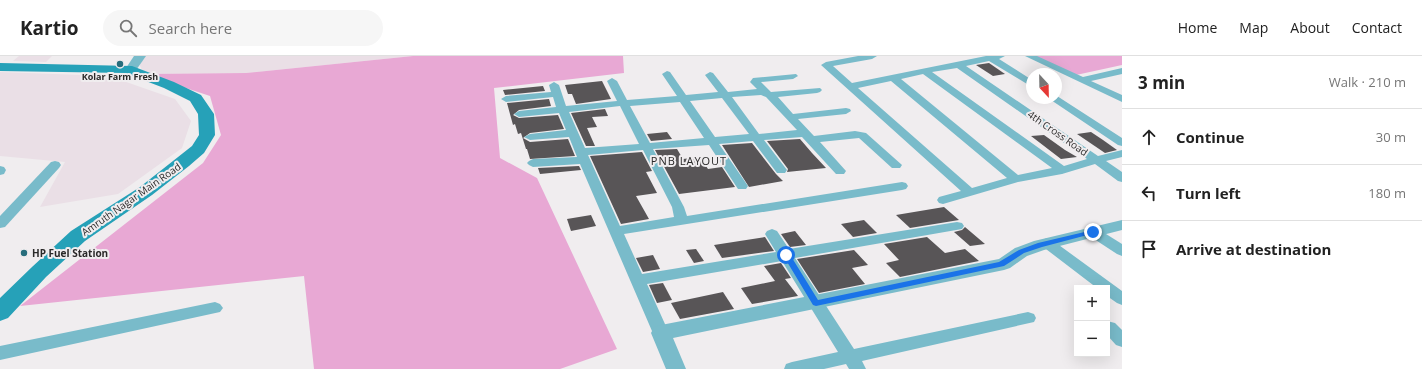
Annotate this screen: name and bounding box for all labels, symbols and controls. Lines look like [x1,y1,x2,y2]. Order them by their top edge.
search box [103,10,383,46]
text: Kartio [20,15,79,41]
icon: search [117,17,139,39]
text: Search here [149,18,232,38]
text: Home [1178,18,1217,37]
text: Map [1239,18,1268,37]
text: About [1290,18,1330,37]
text: Contact [1352,18,1402,37]
marker: Kolar Farm Fresh [115,59,125,69]
north arrow [1026,68,1062,104]
place label: Kolar Farm Fresh [82,70,158,83]
text: 3 min [1138,71,1185,94]
text: Walk · 210 m [1329,73,1406,91]
street label: 4th Cross Road [1025,107,1091,159]
icon: ahead [1138,126,1160,148]
text: Continue [1176,127,1244,147]
text: 30 m [1376,128,1406,146]
district label: PNB LAYOUT [651,153,727,168]
street label: Amruth Nagar Main Road [78,159,184,239]
icon: left [1138,182,1160,204]
text: Turn left [1176,183,1241,203]
text: 180 m [1368,184,1406,202]
route end [1084,223,1102,241]
icon: arrive [1138,238,1160,260]
text: Arrive at destination [1176,239,1331,259]
place label: HP Fuel Station [32,246,108,260]
route start [777,246,795,264]
marker: HP Fuel Station [19,248,29,258]
map controls [1074,285,1110,357]
button: + [1074,285,1110,321]
button: − [1074,321,1110,357]

